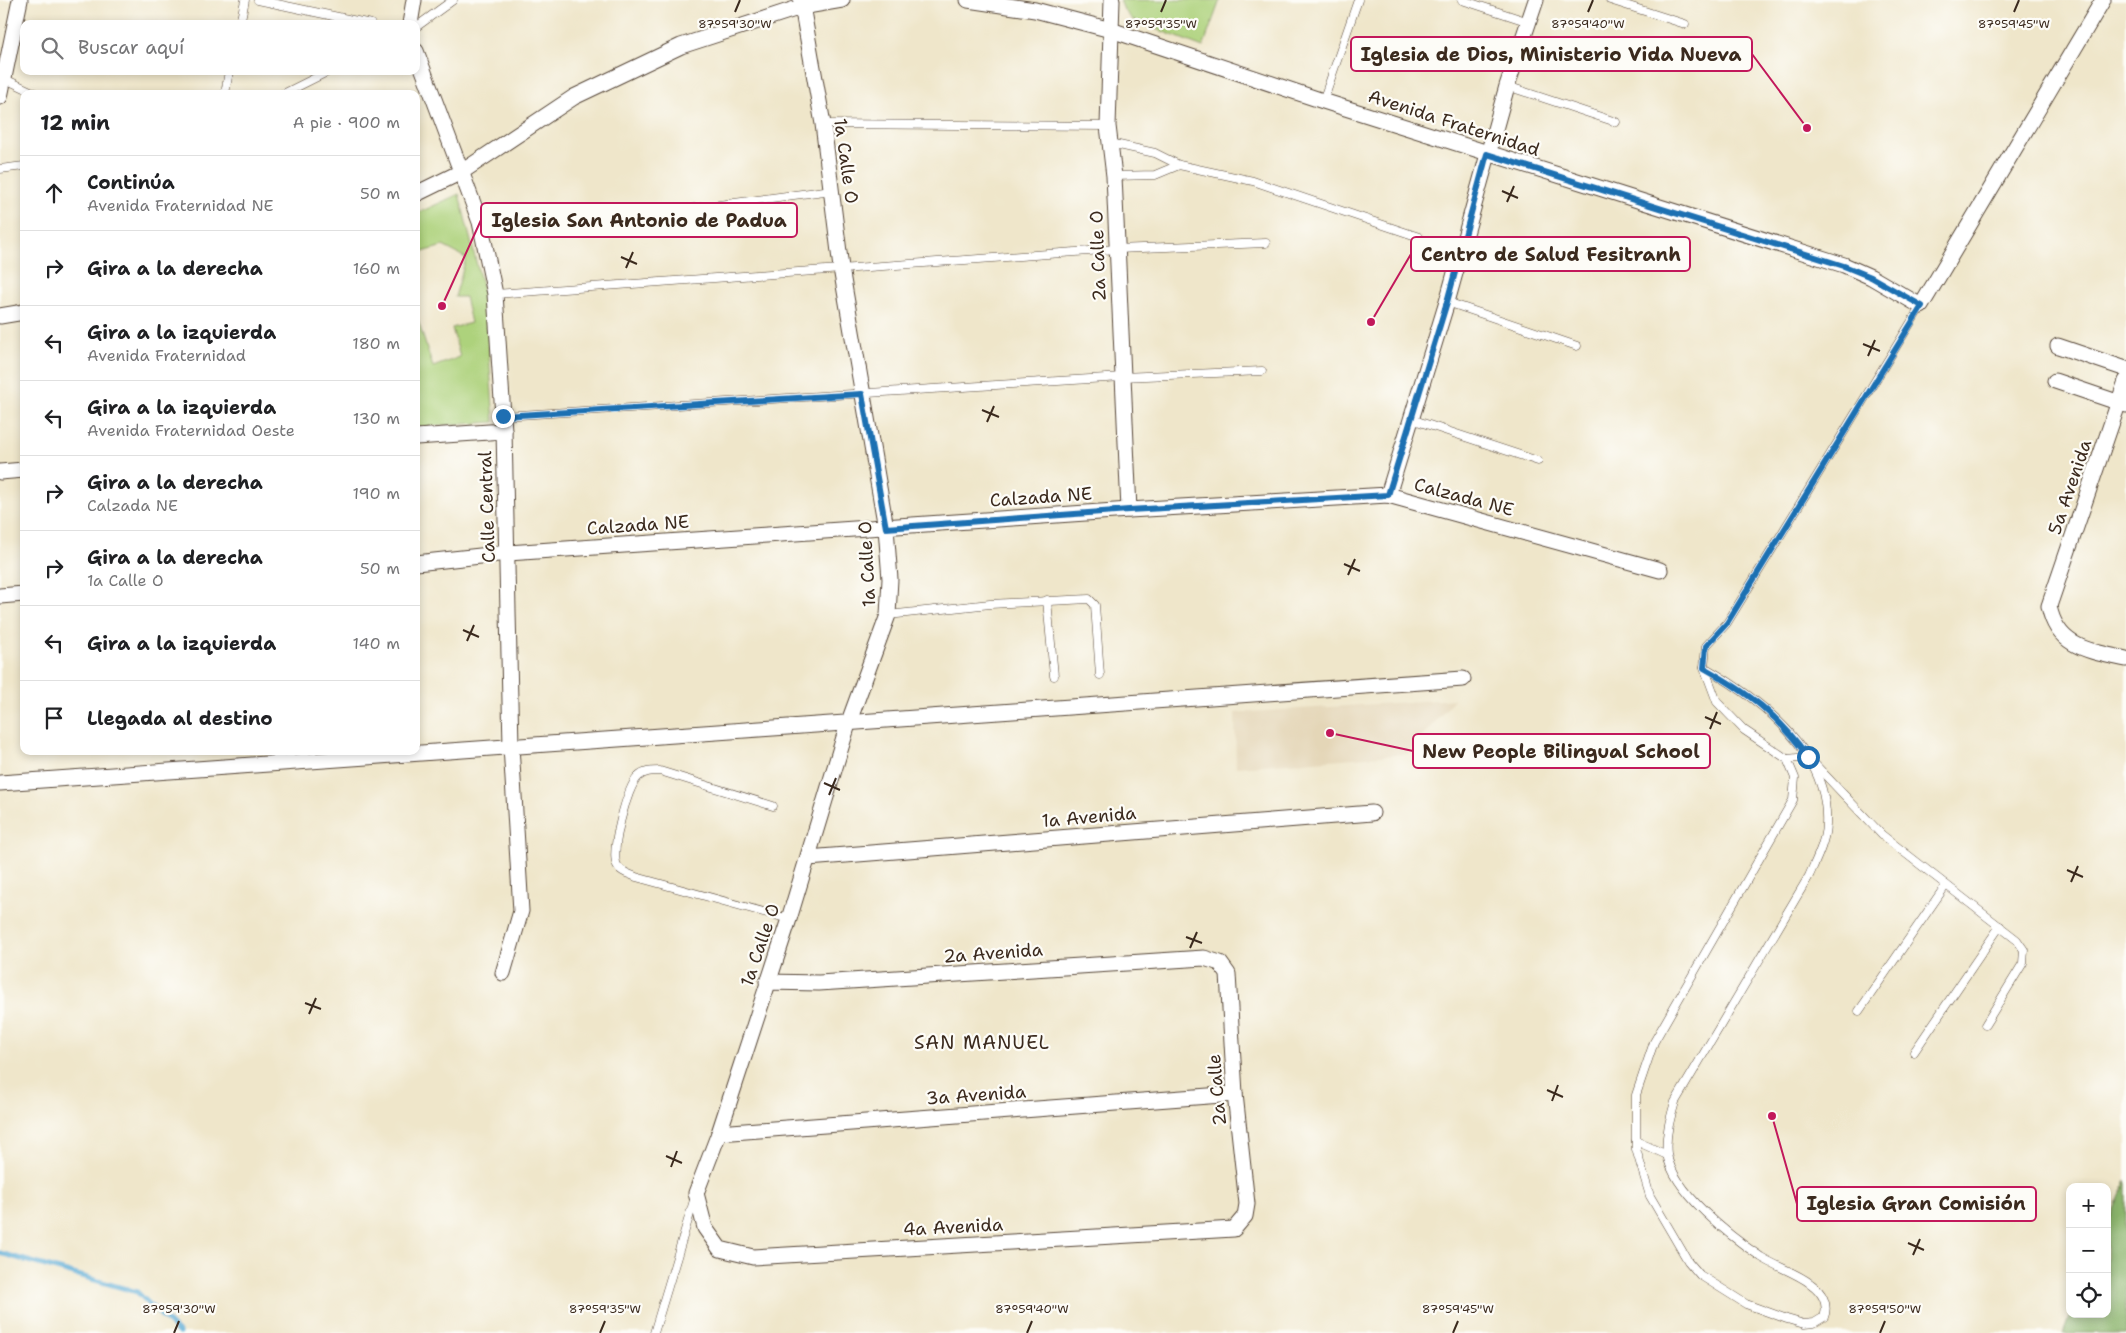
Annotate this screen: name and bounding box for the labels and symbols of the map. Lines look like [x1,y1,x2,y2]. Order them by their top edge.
text: 87°59'30"W [698,16,772,32]
text: 87°59'35"W [1125,16,1197,32]
text: 87°59'40"W [1551,16,1625,32]
text: 87°59'45"W [1978,16,2050,32]
callout: Iglesia de Dios, Ministerio Vida Nueva [1351,37,1752,71]
text: Iglesia de Dios, Ministerio Vida Nueva [1361,42,1741,67]
street label: Avenida Fraternidad [1365,84,1543,162]
street label: 1a Calle O [828,117,864,205]
callout: Iglesia San Antonio de Padua [481,203,797,237]
text: Iglesia San Antonio de Padua [491,208,787,233]
street label: 2a Calle O [1084,210,1112,302]
callout: Centro de Salud Fesitranh [1411,237,1690,271]
text: Centro de Salud Fesitranh [1421,242,1681,267]
route end [492,405,515,428]
street label: 5a Avenida [2043,436,2097,538]
street label: Calle Central [473,450,501,563]
street label: Calzada NE [1411,472,1517,522]
street label: Calzada NE [989,481,1093,513]
street label: Calzada NE [586,509,690,541]
street label: 1a Calle O [853,520,881,608]
callout: New People Bilingual School [1413,734,1710,768]
text: New People Bilingual School [1422,739,1700,764]
route start [1797,746,1820,769]
street label: 1a Avenida [1041,801,1137,833]
street label: 1a Calle O [735,900,785,990]
street label: 2a Avenida [942,938,1044,968]
district label: SAN MANUEL [914,1030,1050,1055]
street label: 2a Calle [1202,1053,1232,1127]
street label: 3a Avenida [925,1080,1027,1110]
callout: Iglesia Gran Comisión [1797,1187,2036,1221]
text: Iglesia Gran Comisión [1806,1191,2026,1216]
street label: 4a Avenida [902,1212,1004,1242]
text: 87°59'30"W [142,1301,216,1317]
text: 87°59'35"W [569,1301,641,1317]
text: 87°59'40"W [995,1301,1069,1317]
text: 87°59'45"W [1422,1301,1494,1317]
text: 87°59'50"W [1849,1301,1921,1317]

